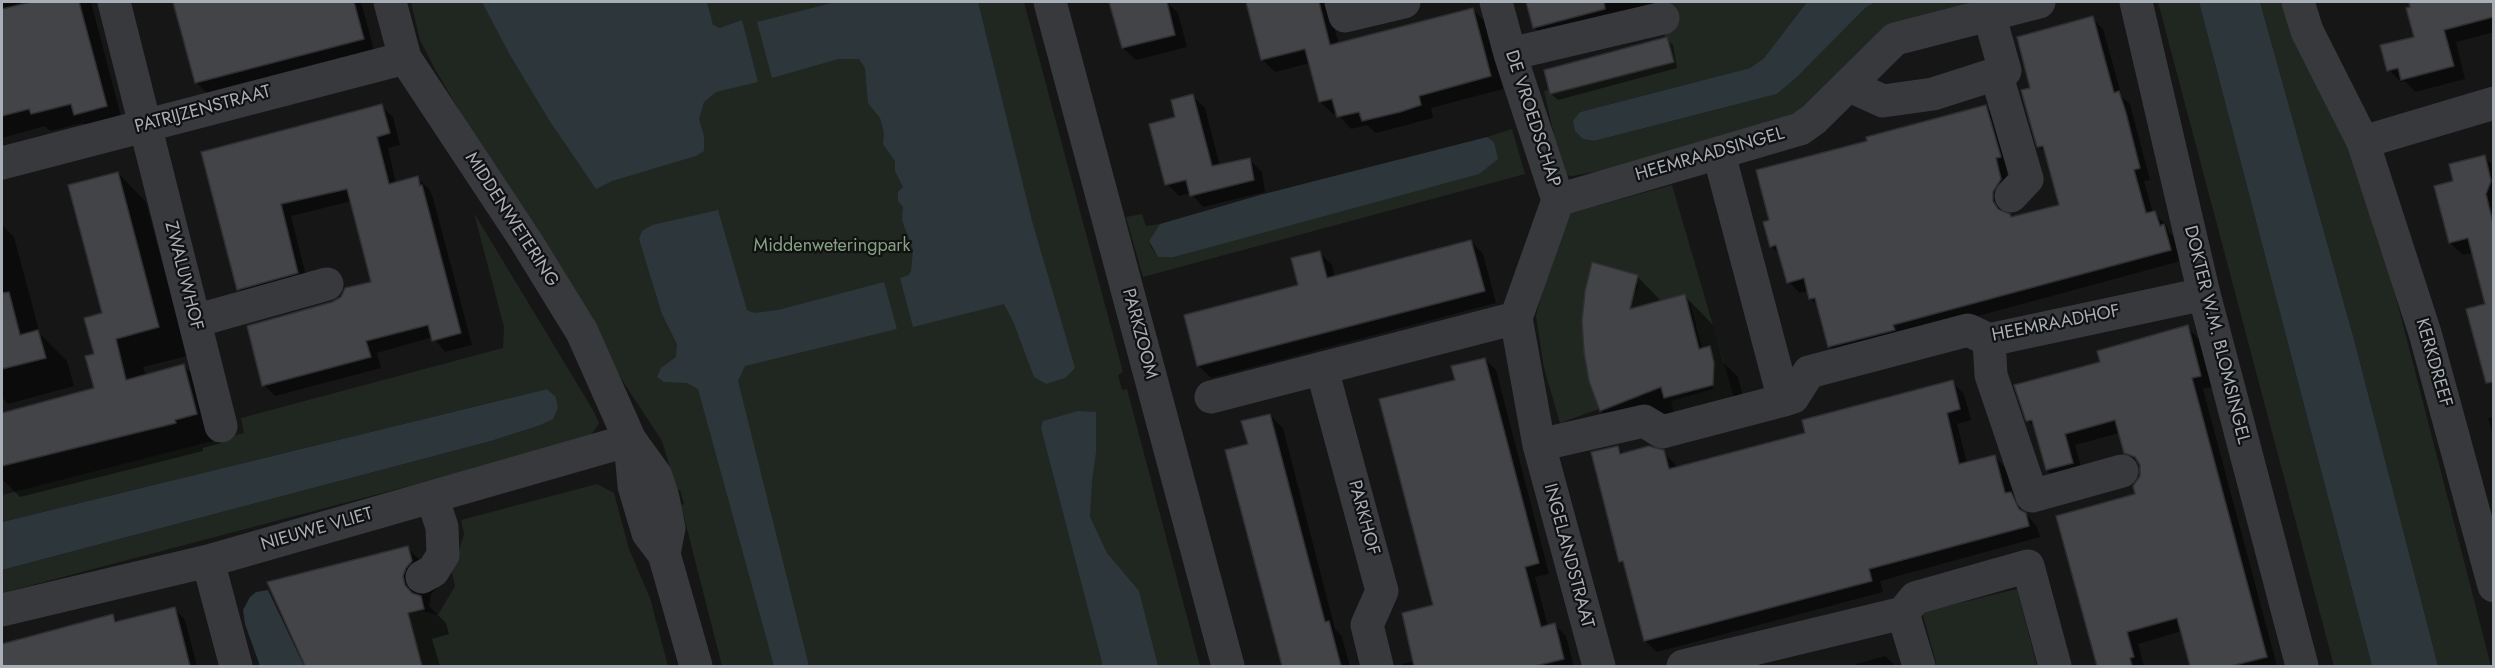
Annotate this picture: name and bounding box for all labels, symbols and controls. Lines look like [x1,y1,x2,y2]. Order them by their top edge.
street label: DE VROEDSCHAP [1500,48,1564,190]
street label: PATRIJZENSTRAAT [133,81,273,139]
street label: HEEMRAADSINGEL [1633,123,1787,187]
street label: MIDDENWETERING [460,149,562,291]
street label: ZWALUWHOF [159,219,207,333]
street label: DOKTER W.M. BLOMSINGEL [2178,224,2254,446]
park label: Middenweteringpark [754,236,910,258]
street label: PARKZOOM [1117,286,1161,382]
street label: HEEMRAADHOF [1990,301,2122,347]
street label: KERKDREEF [2410,316,2456,410]
street label: PARKHOF [1343,478,1383,558]
street label: INGELANDSTRAAT [1538,481,1598,631]
street label: NIEUWE VLIET [259,504,375,556]

